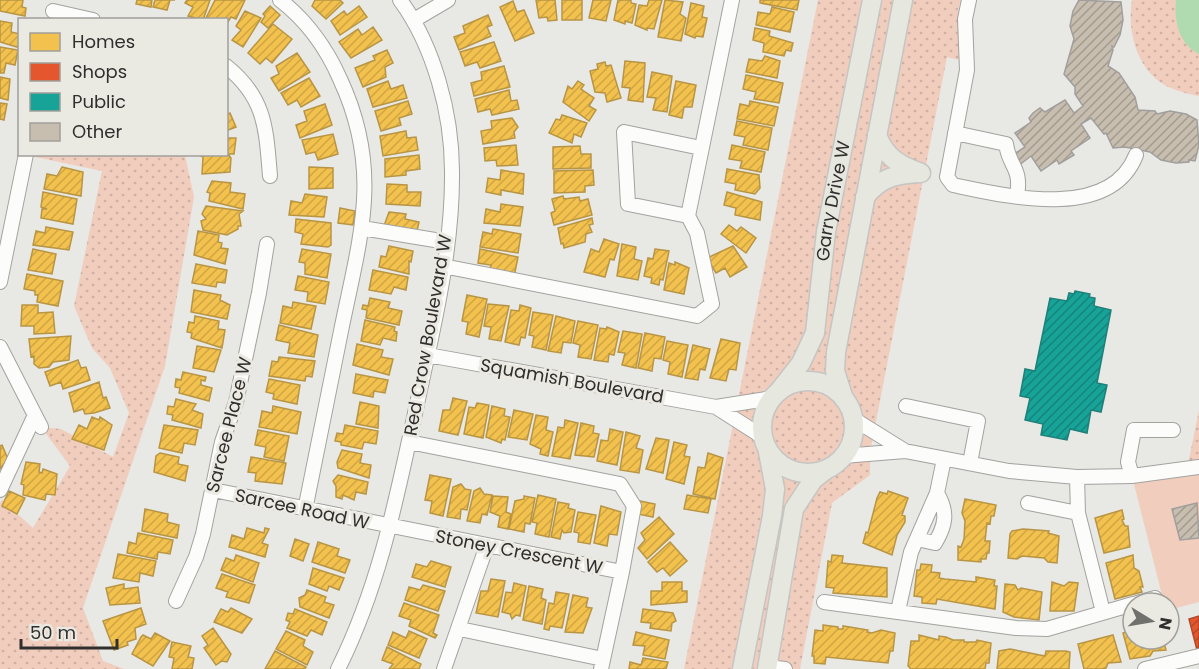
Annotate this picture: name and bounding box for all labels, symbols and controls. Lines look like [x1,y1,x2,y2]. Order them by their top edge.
legend [18,18,228,156]
text: Homes [72,29,135,54]
text: Shops [72,59,127,84]
text: Public [72,89,126,114]
text: Other [72,119,122,144]
street label: Garry Drive W [810,138,856,263]
street label: Red Crow Boulevard W [397,232,458,438]
street label: Squamish Boulevard [478,352,666,409]
street label: Sarcee Place W [200,354,258,495]
street label: Sarcee Road W [233,482,372,535]
street label: Stoney Crescent W [433,523,605,580]
north arrow [1121,591,1181,651]
scale bar [21,612,117,650]
text: N [1153,616,1178,632]
text: 50 m [30,620,76,645]

